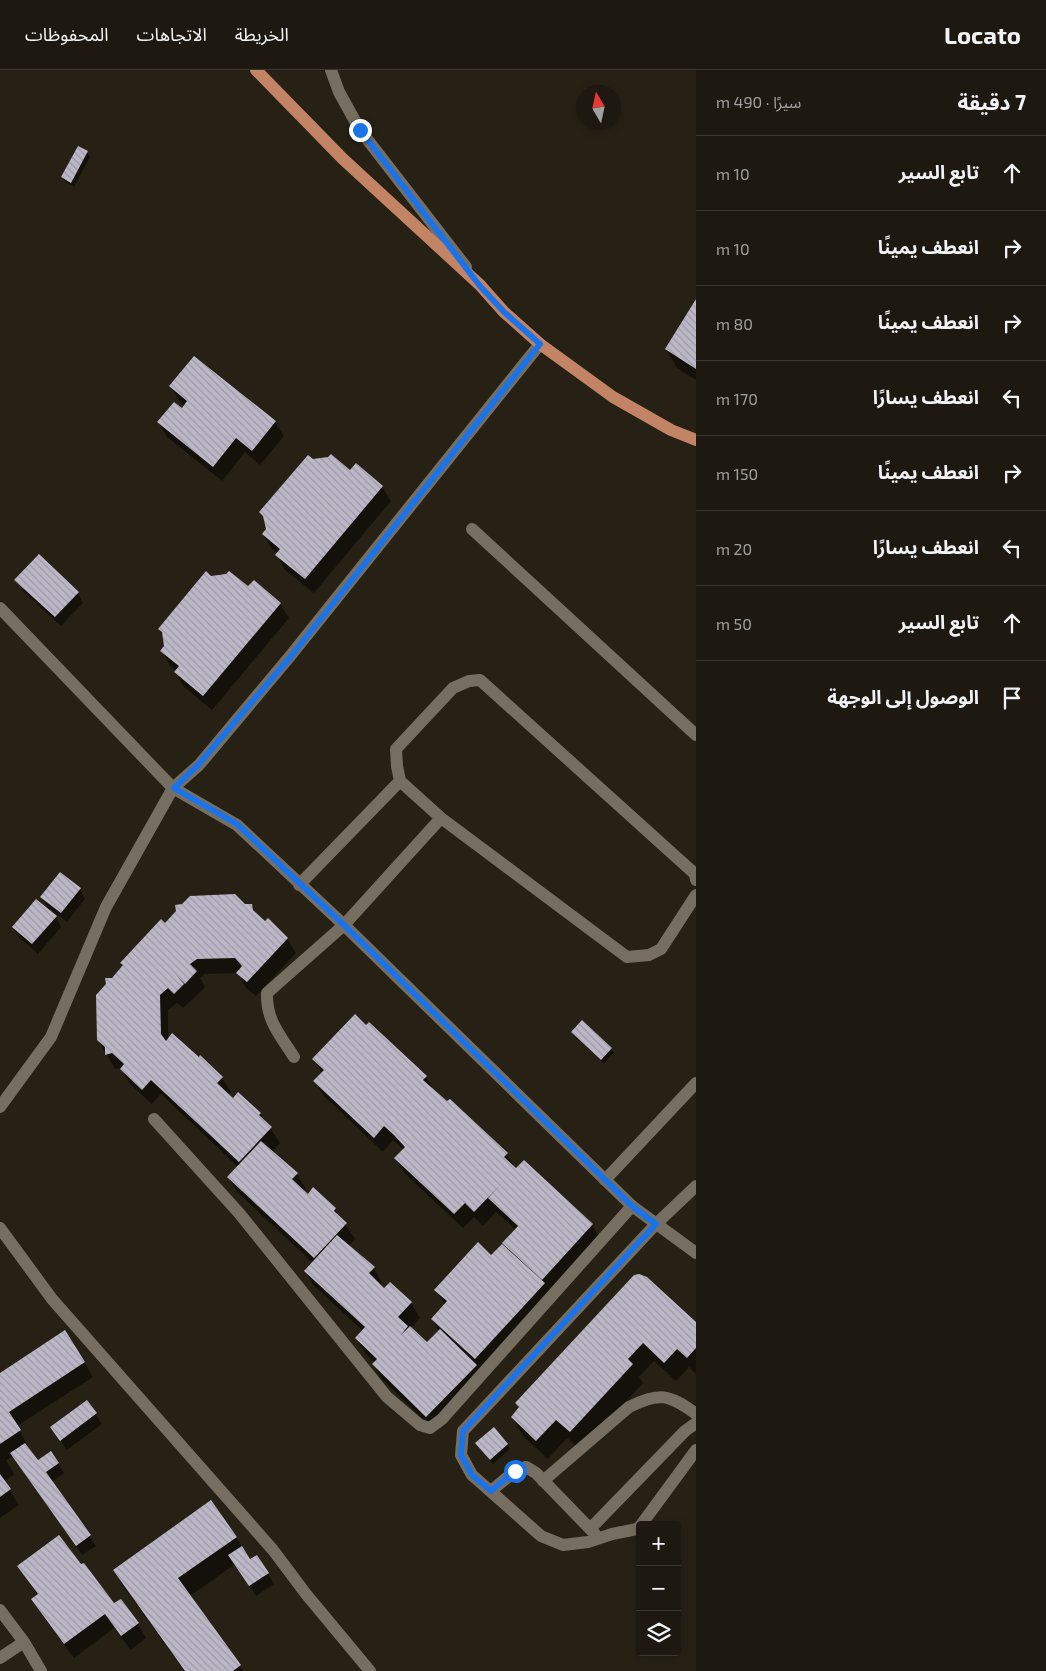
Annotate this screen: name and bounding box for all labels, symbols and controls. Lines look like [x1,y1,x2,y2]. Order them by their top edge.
text: Locato [944,20,1021,49]
text: المحفوظات [25,23,109,45]
text: الاتجاهات [137,23,207,45]
text: الخريطة [235,23,289,45]
north arrow [576,85,621,130]
text: 7 دقيقة [958,89,1026,114]
text: سيرًا · 490 m [716,92,801,111]
route end [349,119,372,142]
icon: ahead [998,159,1026,187]
text: تابع السير [899,160,979,183]
text: 10 m [716,164,750,183]
icon: right [998,234,1026,262]
text: انعطف يمينًا [878,235,979,258]
text: 10 m [716,239,750,258]
icon: right [998,309,1026,337]
text: انعطف يمينًا [878,310,979,333]
text: 80 m [716,314,753,333]
icon: left [998,384,1026,412]
text: انعطف يسارًا [873,385,979,408]
text: 170 m [716,389,758,408]
icon: right [998,459,1026,487]
text: انعطف يمينًا [878,460,979,483]
text: 150 m [716,464,758,483]
icon: left [998,534,1026,562]
text: انعطف يسارًا [873,535,979,558]
text: 20 m [716,539,752,558]
icon: ahead [998,609,1026,637]
text: تابع السير [899,610,979,633]
text: 50 m [716,614,752,633]
icon: arrive [998,684,1026,712]
text: الوصول إلى الوجهة [827,685,979,708]
route start [504,1460,527,1483]
map controls [636,1521,681,1656]
button: + [636,1521,681,1566]
button: − [636,1566,681,1611]
button: layers [636,1611,681,1656]

